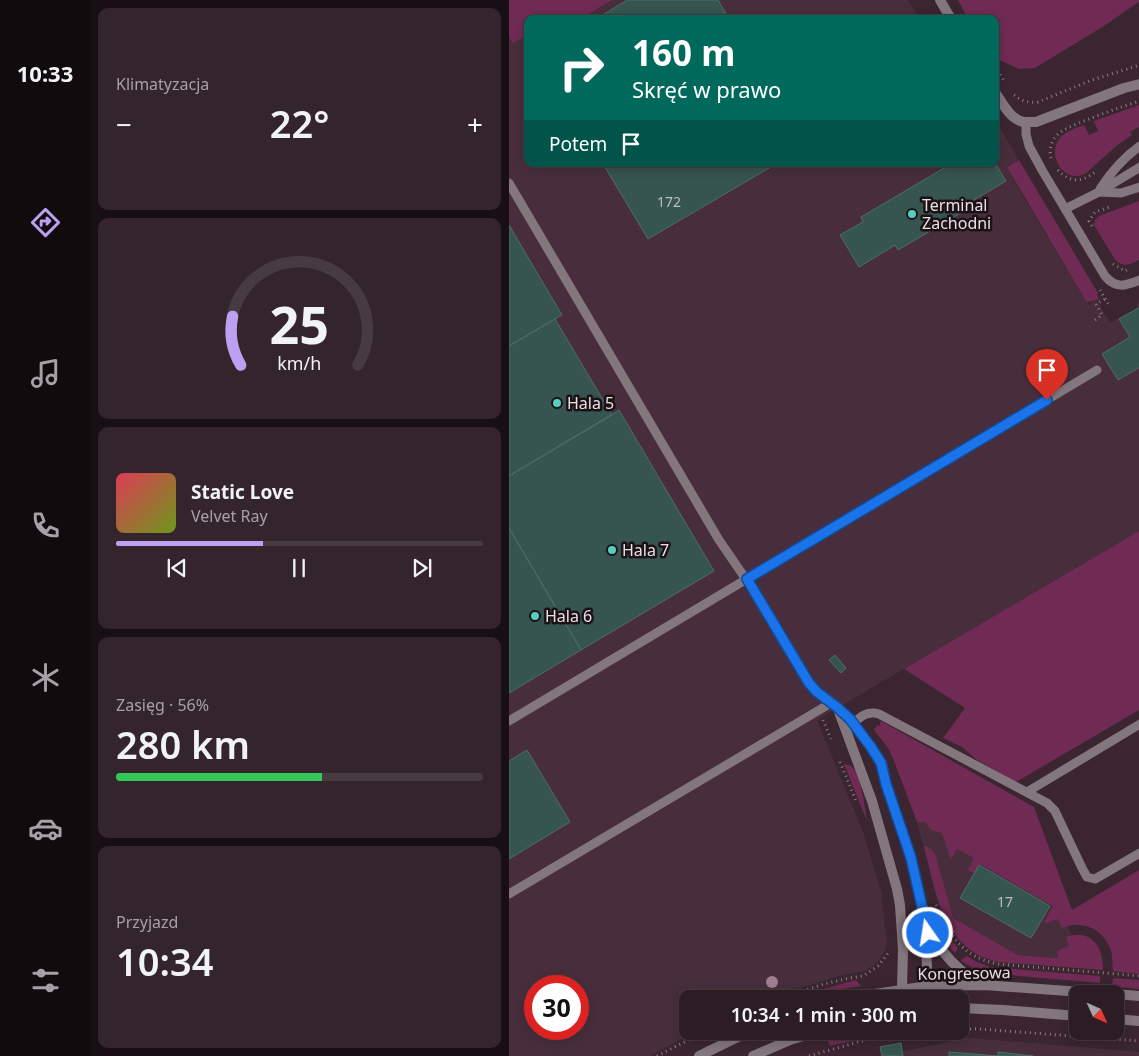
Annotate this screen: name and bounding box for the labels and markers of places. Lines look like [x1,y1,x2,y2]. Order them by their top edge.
place label: Terminal Zachodni [922,194,991,234]
marker: Terminal Zachodni [906,208,918,220]
pin [1026,349,1068,400]
place label: Hala 5 [567,392,614,414]
marker: Hala 5 [551,397,563,409]
place label: Hala 7 [622,539,669,561]
marker: Hala 7 [606,544,618,556]
place label: Hala 6 [545,605,592,627]
marker: Hala 6 [529,610,541,622]

